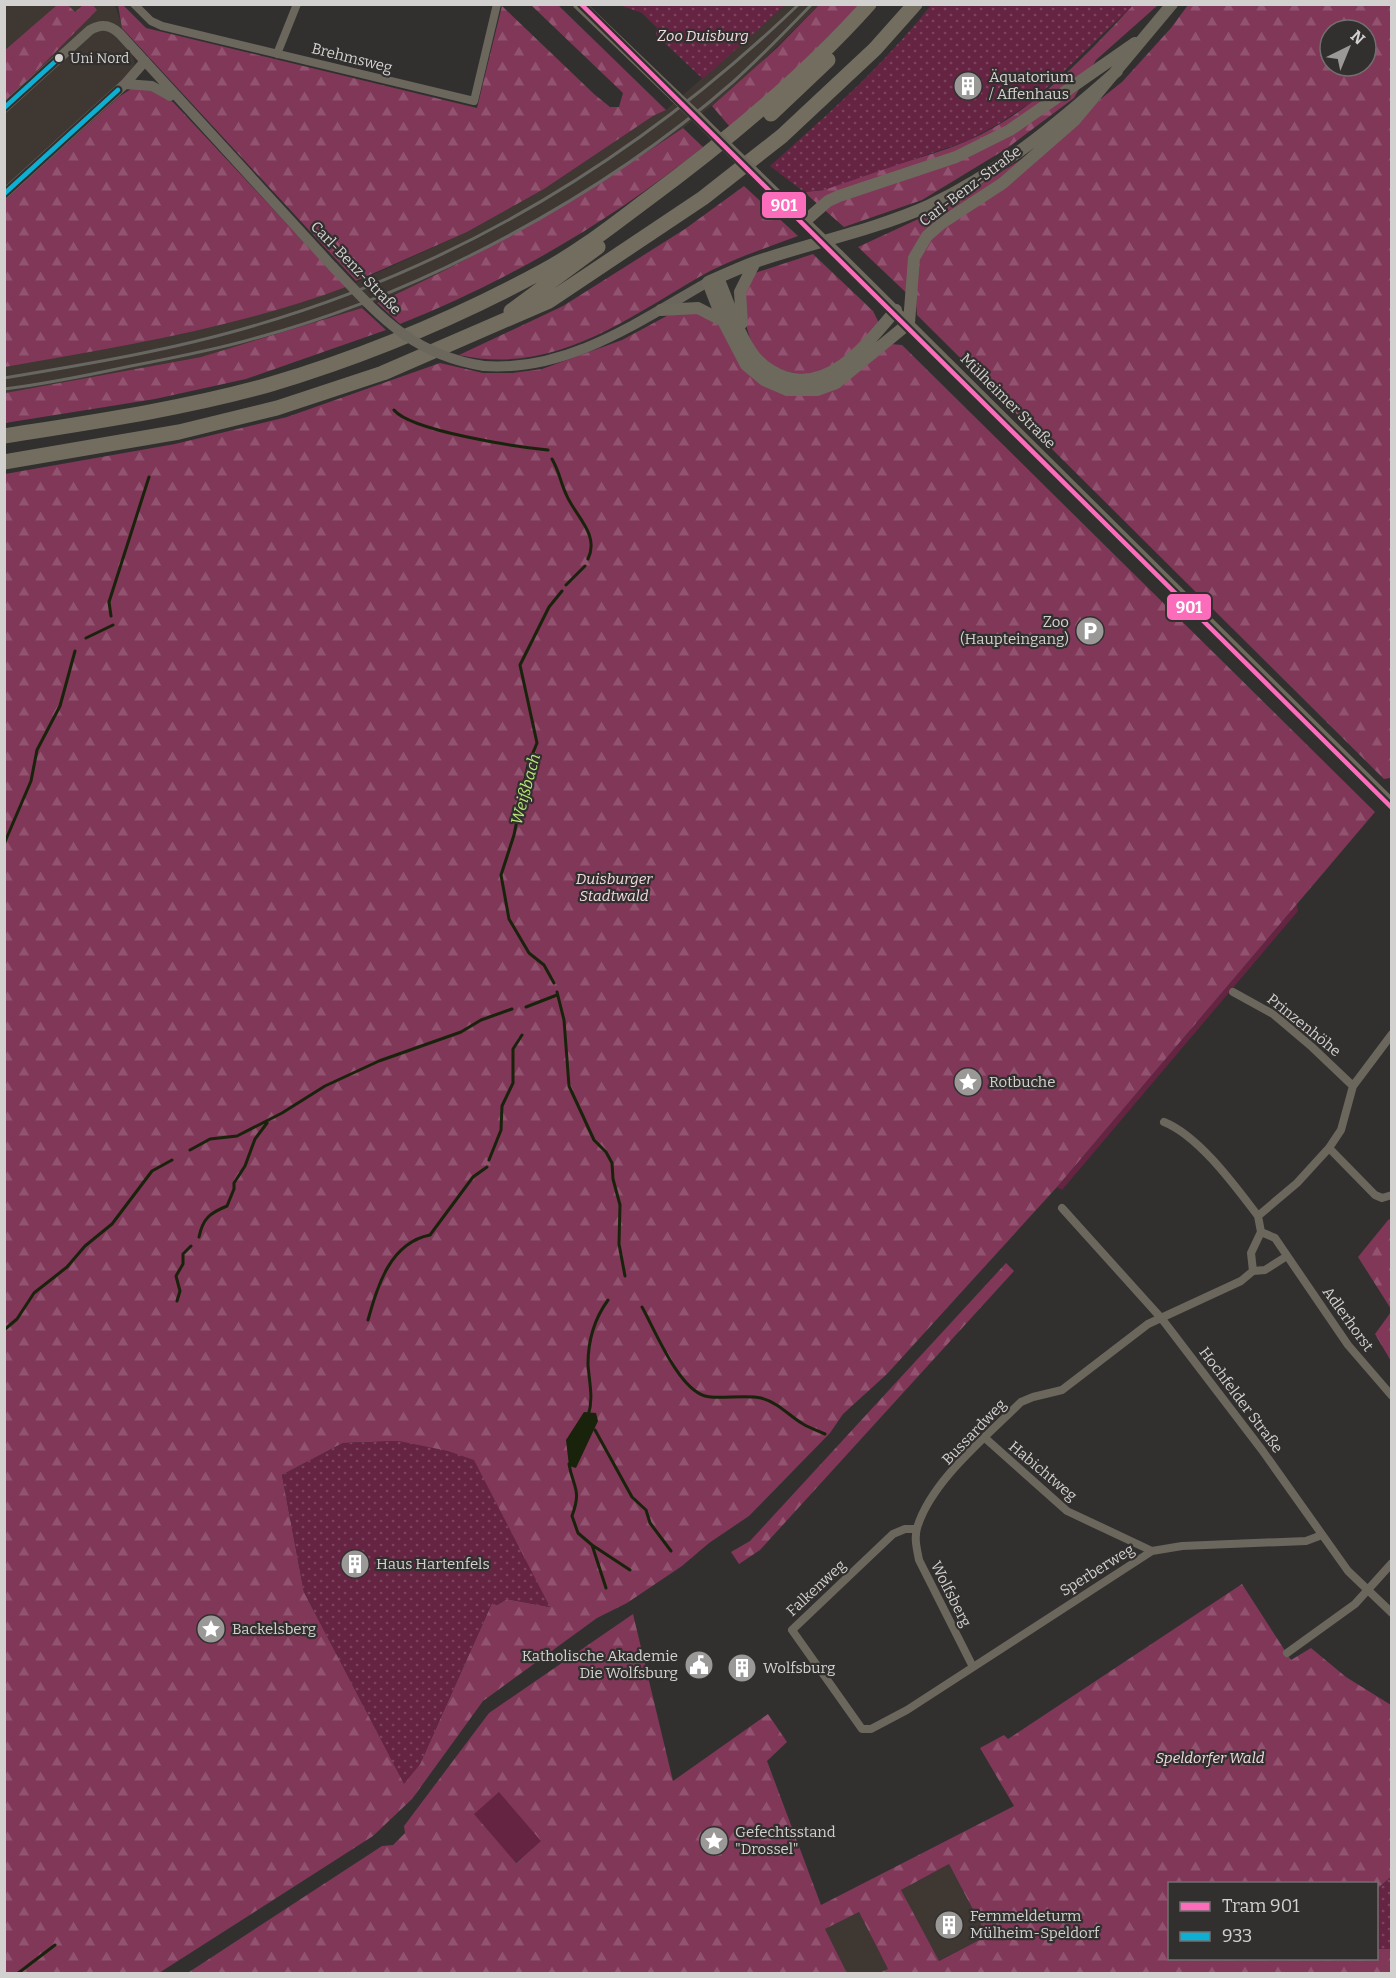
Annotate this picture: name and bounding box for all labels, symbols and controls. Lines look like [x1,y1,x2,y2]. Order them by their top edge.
north arrow [1318,18,1378,78]
text: N [1347,26,1369,49]
park label: Zoo Duisburg [657,27,749,45]
street label: Brehmsweg [310,39,394,77]
place label: Uni Nord [70,50,129,67]
marker: Uni Nord [53,52,65,64]
place label: Äquatorium / Affenhaus [989,68,1075,103]
building icon: Äquatorium / Affenhaus [952,70,984,102]
street label: Carl-Benz-Straße [916,142,1024,230]
line badge: 901 [761,191,807,219]
text: 901 [771,196,797,215]
street label: Carl-Benz-Straße [307,218,405,318]
street label: Mülheimer Straße [957,350,1059,452]
line badge: 901 [1166,593,1212,621]
text: 901 [1176,598,1202,617]
place label: Zoo (Haupteingang) [960,613,1069,648]
parking icon: Zoo (Haupteingang) [1074,615,1106,647]
water label: Weißbach [507,751,544,827]
park label: Duisburger Stadtwald [576,870,653,905]
street label: Prinzenhöhe [1264,990,1344,1060]
place icon: Rotbuche [952,1066,984,1098]
place label: Rotbuche [989,1073,1055,1091]
street label: Adlerhorst [1319,1283,1378,1355]
street label: Hochfelder Straße [1195,1344,1287,1456]
street label: Bussardweg [938,1395,1010,1469]
street label: Habichtweg [1005,1437,1081,1505]
street label: Sperberweg [1057,1540,1137,1600]
building icon: Haus Hartenfels [339,1548,371,1580]
place label: Haus Hartenfels [376,1555,490,1573]
street label: Falkenweg [783,1556,849,1620]
street label: Wolfsberg [927,1558,975,1630]
place icon: Backelsberg [195,1613,227,1645]
place label: Backelsberg [232,1620,316,1638]
place label: Katholische Akademie Die Wolfsburg [522,1647,678,1682]
public building icon: Katholische Akademie Die Wolfsburg [683,1649,715,1681]
building icon: Wolfsburg [726,1652,758,1684]
place label: Wolfsburg [763,1659,835,1677]
park label: Speldorfer Wald [1156,1749,1265,1767]
place label: Gefechtsstand "Drossel" [735,1823,836,1858]
place icon: Gefechtsstand "Drossel" [698,1825,730,1857]
legend [1168,1882,1378,1960]
text: Tram 901 [1222,1895,1300,1917]
place label: Fernmeldeturm Mülheim-Speldorf [970,1907,1101,1942]
building icon: Fernmeldeturm Mülheim-Speldorf [933,1909,965,1941]
text: 933 [1222,1925,1252,1947]

